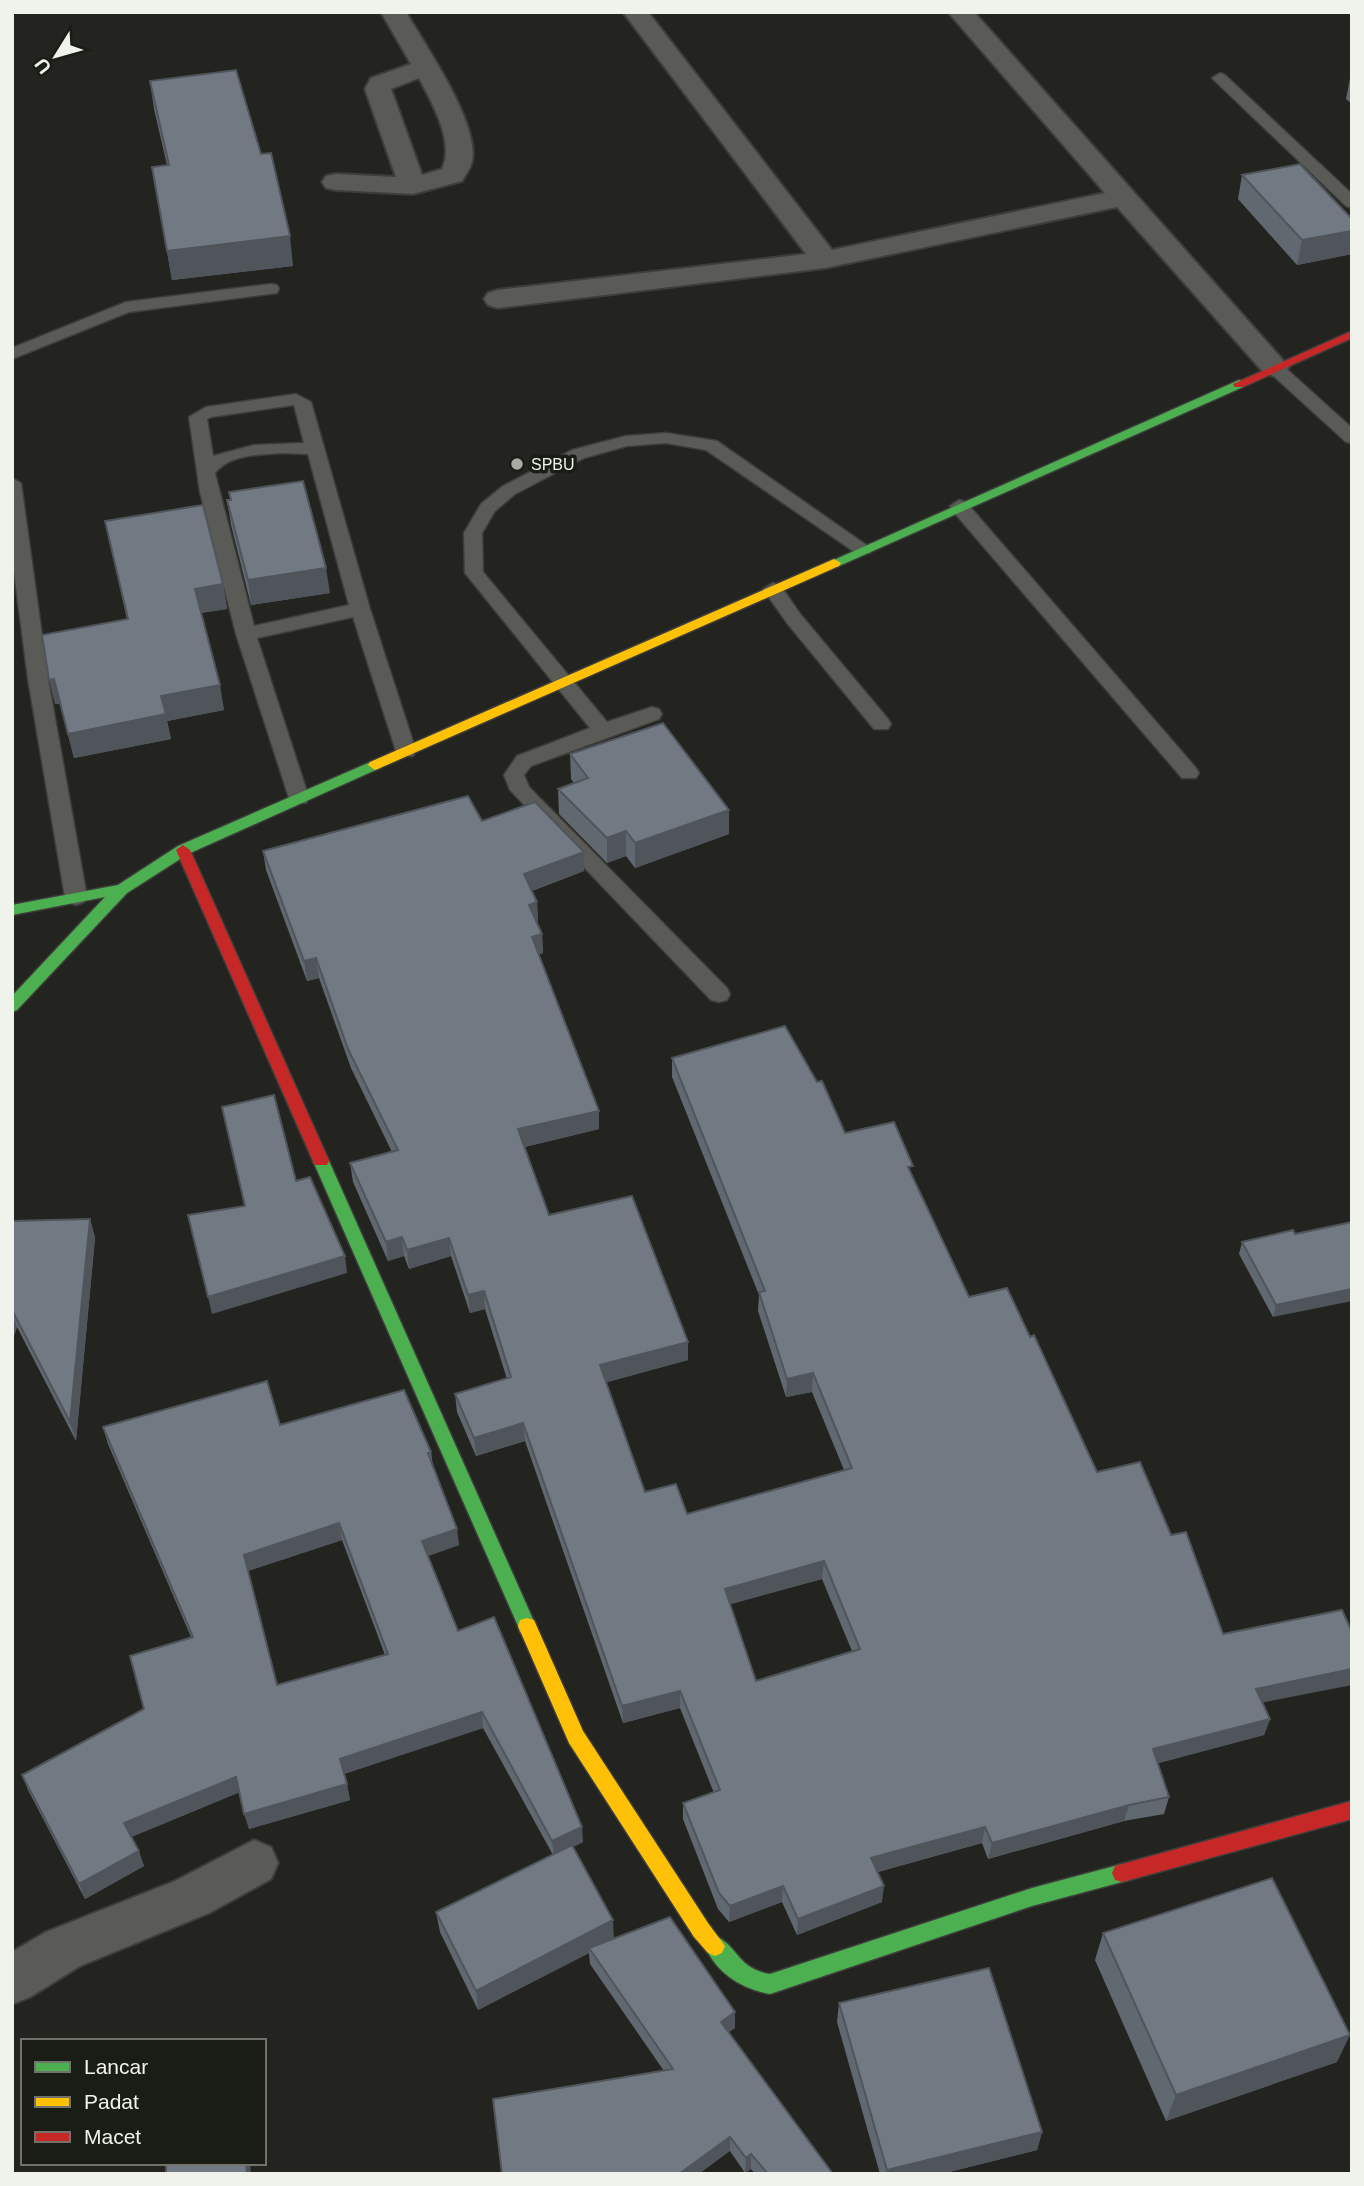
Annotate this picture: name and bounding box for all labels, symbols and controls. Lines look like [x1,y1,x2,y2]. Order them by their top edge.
north arrow [21,21,91,91]
text: U [30,54,55,78]
marker: SPBU [509,456,525,472]
place label: SPBU [531,456,575,473]
legend [21,2039,266,2165]
text: Lancar [84,2055,148,2078]
text: Padat [84,2090,139,2113]
text: Macet [84,2125,141,2148]

